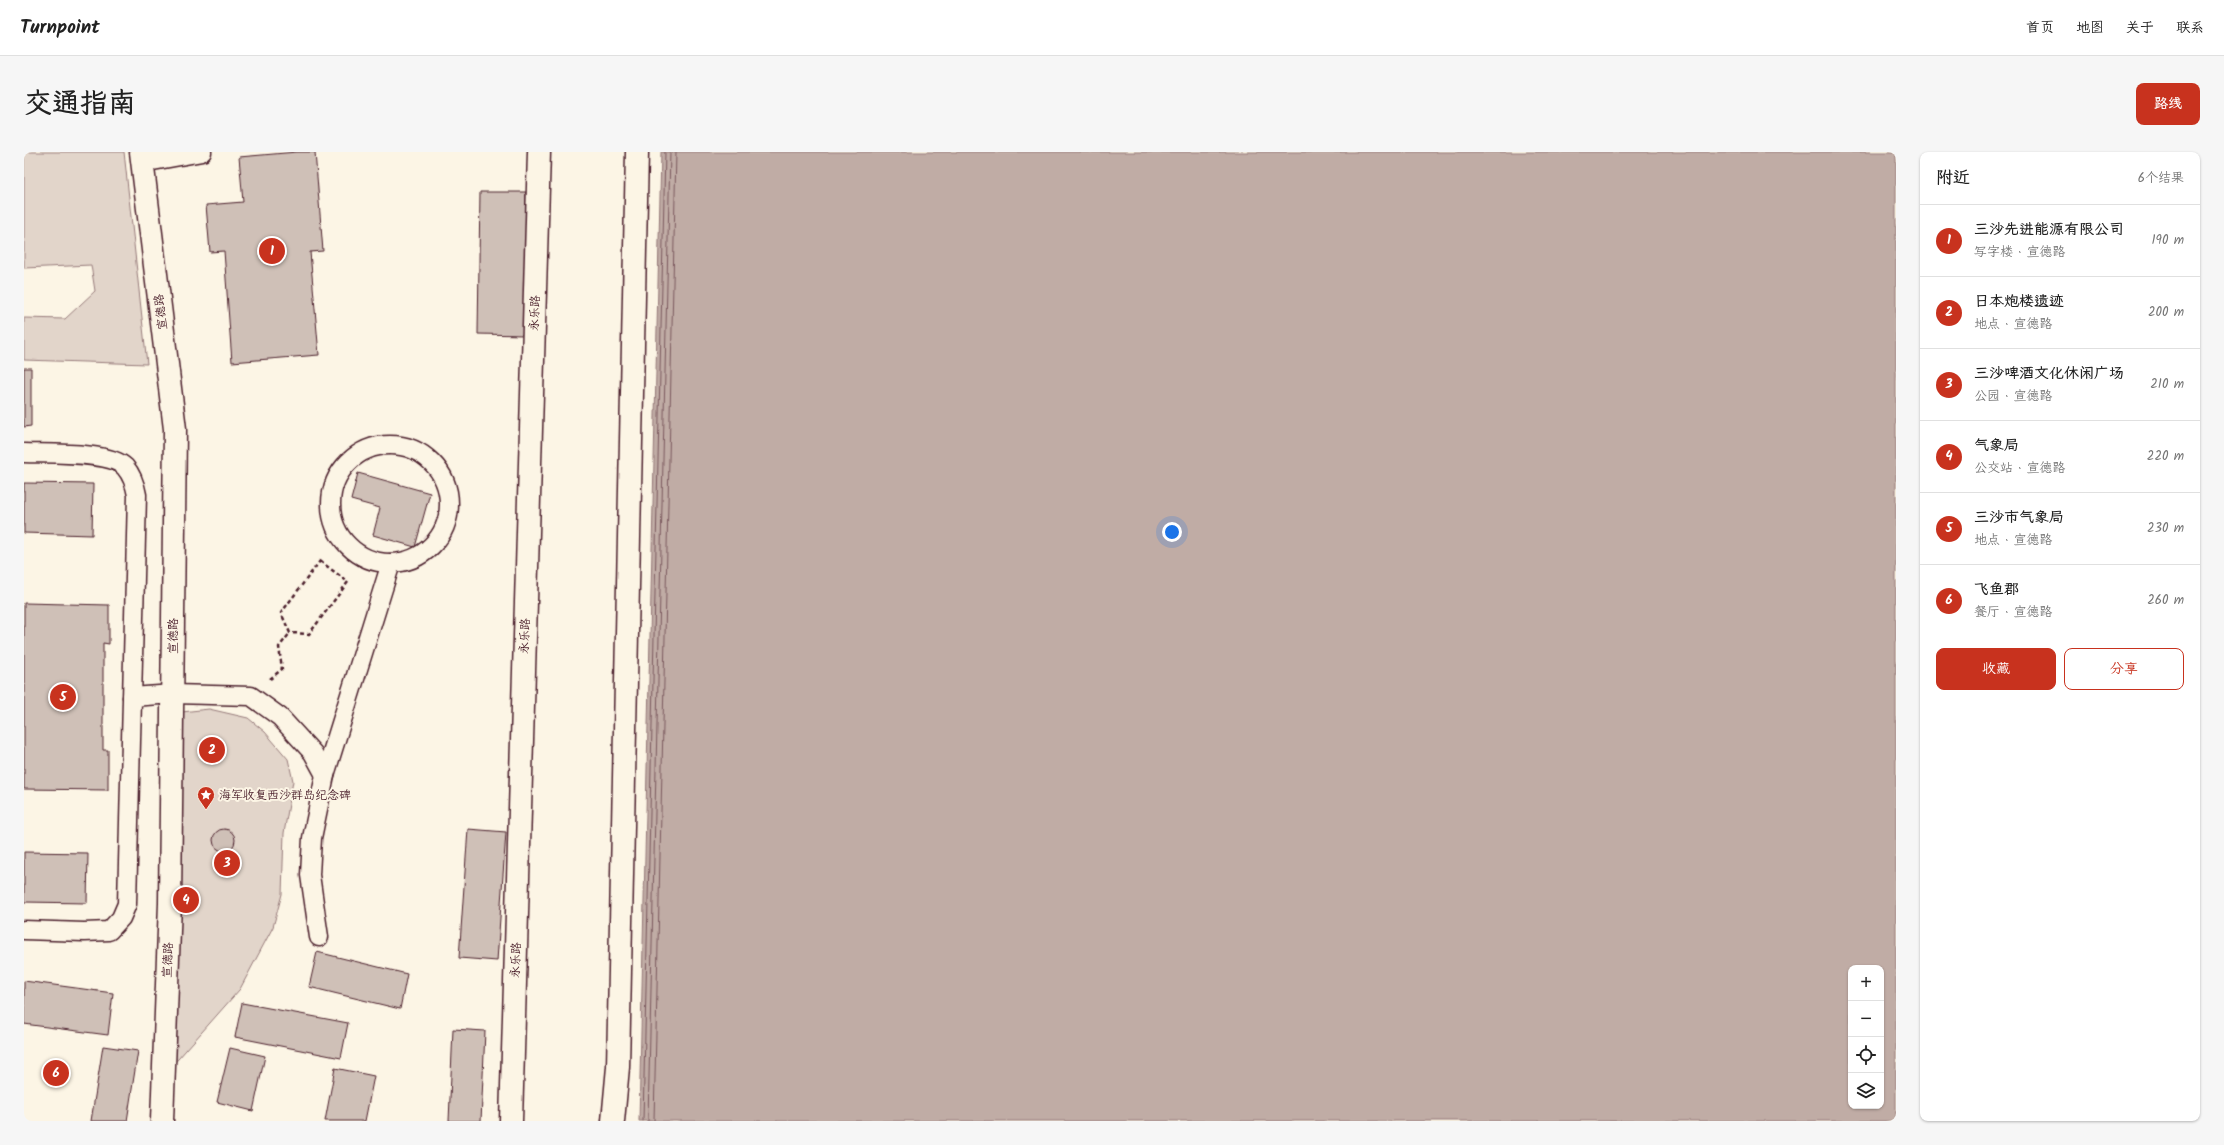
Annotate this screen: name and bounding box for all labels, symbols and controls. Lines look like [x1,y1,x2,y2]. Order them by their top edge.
text: Turnpoint [20,13,100,43]
text: 首页 [2026,17,2054,39]
text: 地图 [2076,17,2104,39]
text: 关于 [2126,17,2154,39]
text: 联系 [2176,17,2204,39]
text: 交通指南 [24,82,136,127]
button: 路线 [2136,83,2200,125]
text: 附近 [1936,165,1970,192]
text: 6个结果 [2138,168,2184,189]
text: 三沙先进能源有限公司 [1974,218,2124,242]
text: 1 [1947,230,1951,251]
text: 190 m [2152,230,2184,251]
pin: 1 [259,236,285,266]
text: 写字楼 · 宣德路 [1974,242,2066,263]
text: 日本炮楼遗迹 [1974,290,2064,314]
street label: 宣德路 [149,293,173,331]
street label: 永乐路 [525,295,545,331]
text: 2 [1945,302,1953,323]
text: 200 m [2148,302,2184,323]
text: 地点 · 宣德路 [1974,314,2053,335]
text: 三沙啤酒文化休闲广场 [1974,362,2124,386]
text: 3 [1945,374,1953,395]
text: 210 m [2150,374,2184,395]
text: 公园 · 宣德路 [1974,386,2053,407]
text: 气象局 [1974,434,2019,458]
text: 4 [1945,446,1953,467]
text: 220 m [2147,446,2184,467]
text: 公交站 · 宣德路 [1974,458,2066,479]
text: 三沙市气象局 [1974,506,2064,530]
text: 5 [1946,518,1952,539]
text: 230 m [2147,518,2184,539]
your location [1162,522,1182,542]
text: 地点 · 宣德路 [1974,530,2053,551]
text: 飞鱼郡 [1974,578,2019,602]
text: 6 [1945,590,1953,611]
text: 260 m [2147,590,2184,611]
text: 餐厅 · 宣德路 [1974,602,2053,623]
street label: 宣德路 [164,618,183,654]
street label: 永乐路 [515,618,535,654]
button: 收藏 [1936,648,2056,690]
button: 分享 [2064,648,2184,690]
pin: 5 [50,682,76,712]
pin: 2 [199,735,225,765]
place icon: 海军收复西沙群岛纪念碑 [196,785,216,810]
place label: 海军收复西沙群岛纪念碑 [219,786,351,805]
pin: 3 [214,848,240,878]
pin: 4 [173,885,199,915]
street label: 宣德路 [158,942,178,978]
street label: 永乐路 [506,942,526,978]
map controls [1848,965,1884,1109]
button: + [1848,965,1884,1001]
button: − [1848,1001,1884,1037]
button: locate [1848,1037,1884,1073]
pin: 6 [43,1058,69,1088]
button: layers [1848,1073,1884,1109]

